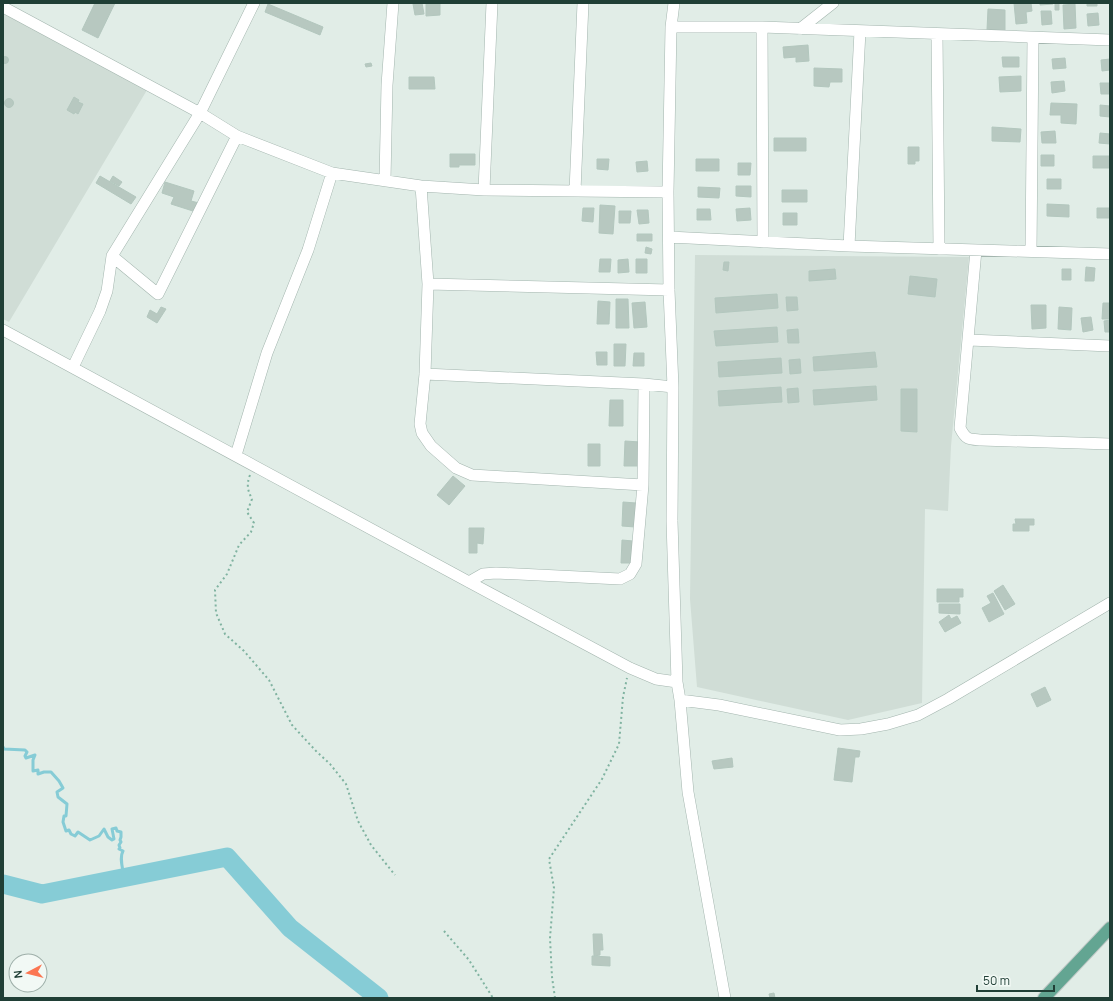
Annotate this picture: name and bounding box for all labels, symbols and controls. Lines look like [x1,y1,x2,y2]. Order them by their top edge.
north arrow [8,953,48,993]
scale bar [977,967,1054,993]
text: N [10,969,26,979]
text: 50 m [983,972,1010,989]

